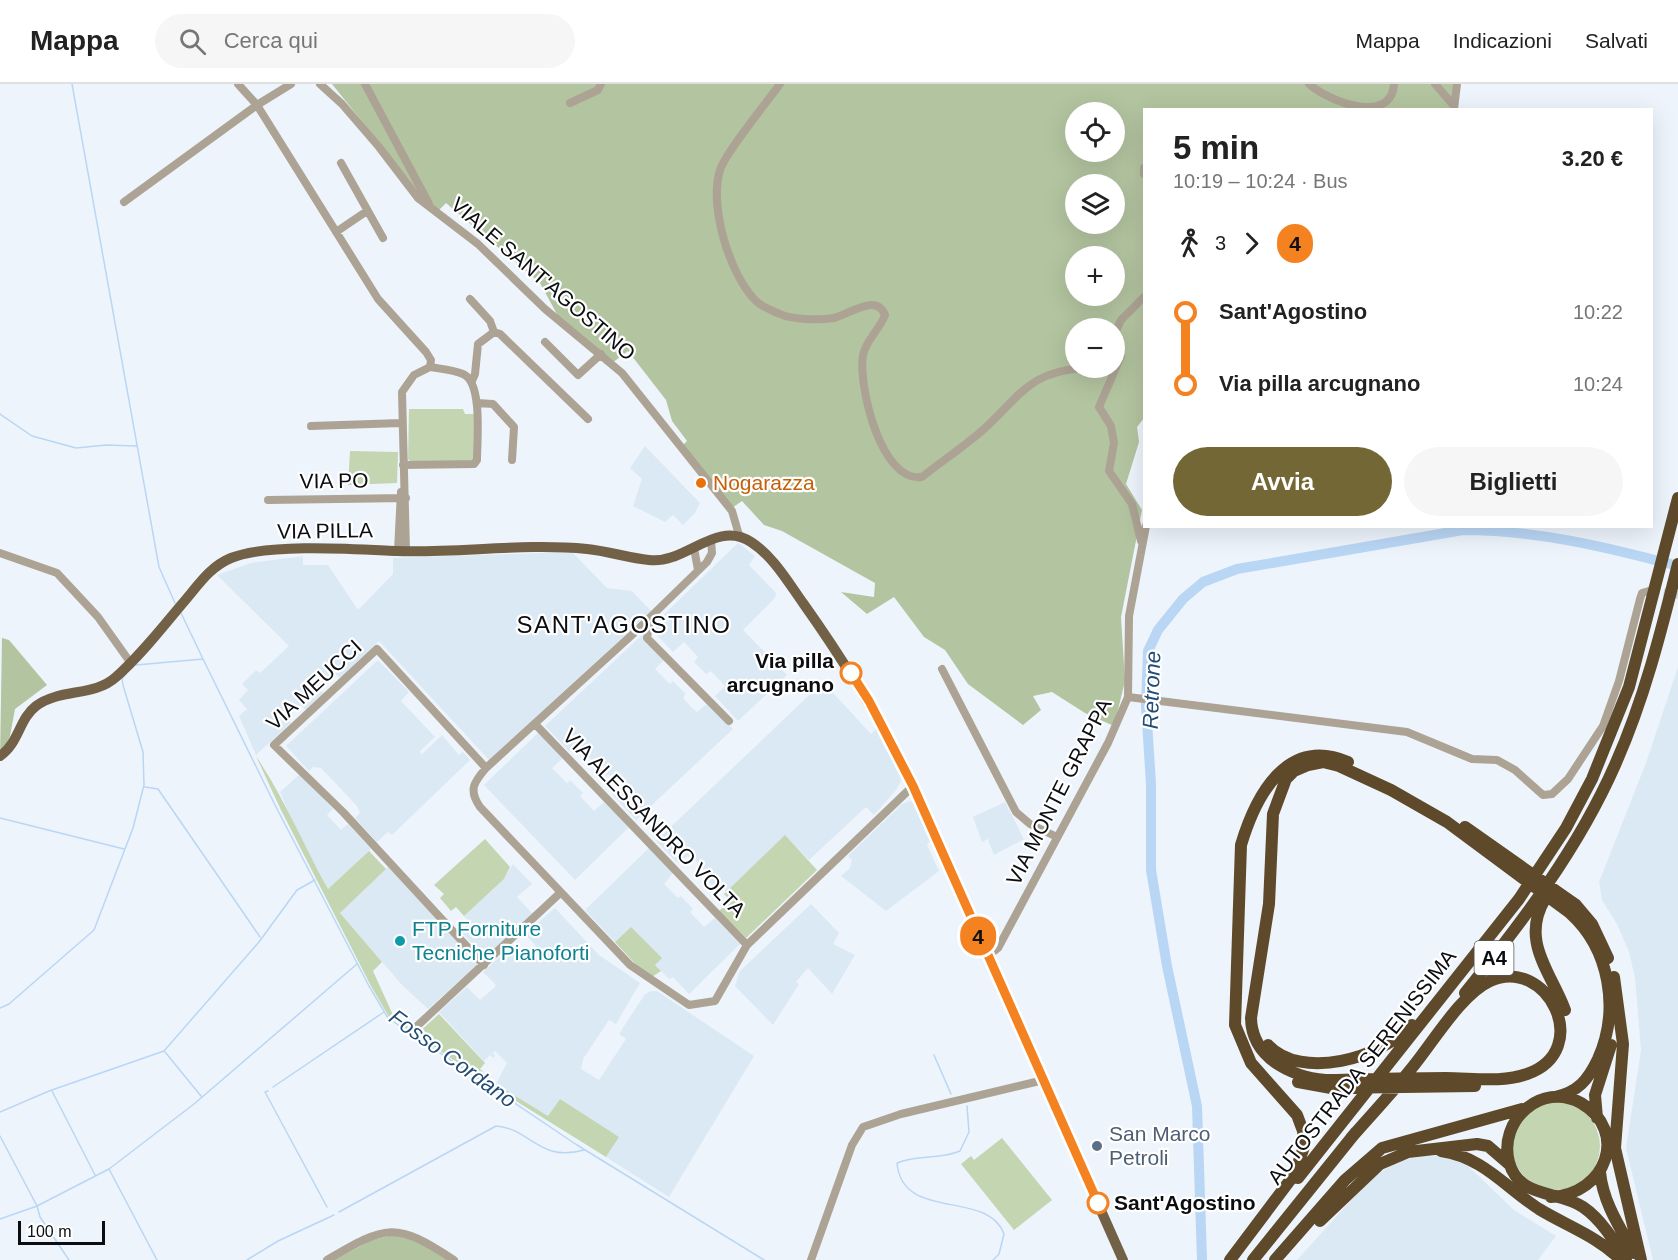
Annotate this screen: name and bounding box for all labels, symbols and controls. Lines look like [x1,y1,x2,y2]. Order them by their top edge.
search box [155,14,575,68]
text: Mappa [30,25,119,56]
icon: search [176,25,209,58]
text: Cerca qui [224,28,318,53]
text: Mappa [1356,29,1420,52]
text: Indicazioni [1453,29,1552,52]
text: Salvati [1585,29,1648,52]
map controls [1065,102,1125,378]
button: locate [1065,102,1125,162]
text: 5 min [1173,129,1259,166]
text: 3.20 € [1562,146,1623,171]
text: 10:19 – 10:24 · Bus [1173,170,1348,192]
button: layers [1065,174,1125,234]
street label: VIALE SANT'AGOSTINO [447,192,640,365]
icon: walk [1173,227,1206,260]
icon: forward [1235,227,1268,260]
text: 3 [1215,232,1226,254]
text: 4 [1289,232,1301,255]
button: + [1065,246,1125,306]
text: Sant'Agostino [1219,299,1367,324]
text: 10:22 [1573,301,1623,323]
button: − [1065,318,1125,378]
text: Via pilla arcugnano [1219,371,1420,396]
text: 10:24 [1573,373,1623,395]
button: Avvia [1173,447,1392,516]
button: Biglietti [1404,447,1623,516]
street label: VIA PO [299,468,369,493]
place label: Nogarazza [713,471,815,494]
marker: Nogarazza [694,476,708,490]
street label: VIA PILLA [277,518,373,543]
district label: SANT'AGOSTINO [517,611,731,638]
street label: VIA MEUCCI [261,635,366,734]
place label: Via pilla arcugnano [727,649,834,696]
water label: Retrone [1138,650,1165,730]
marker: Via pilla arcugnano [840,662,862,684]
street label: VIA MONTE GRAPPA [1002,695,1116,889]
street label: VIA ALESSANDRO VOLTA [558,724,750,921]
line badge: 4 [958,916,998,956]
place label: FTP Forniture Tecniche Pianoforti [412,917,589,964]
text: 4 [972,925,984,948]
marker: FTP Forniture Tecniche Pianoforti [393,934,407,948]
road number: A4 [1474,941,1514,975]
street label: AUTOSTRADA SERENISSIMA [1263,945,1460,1189]
water label: Fosso Cordano [385,1004,521,1113]
place label: San Marco Petroli [1109,1122,1211,1169]
marker: San Marco Petroli [1090,1139,1104,1153]
place label: Sant'Agostino [1114,1191,1255,1214]
marker: Sant'Agostino [1087,1192,1109,1214]
scale bar [18,1218,105,1246]
text: 100 m [27,1223,71,1240]

